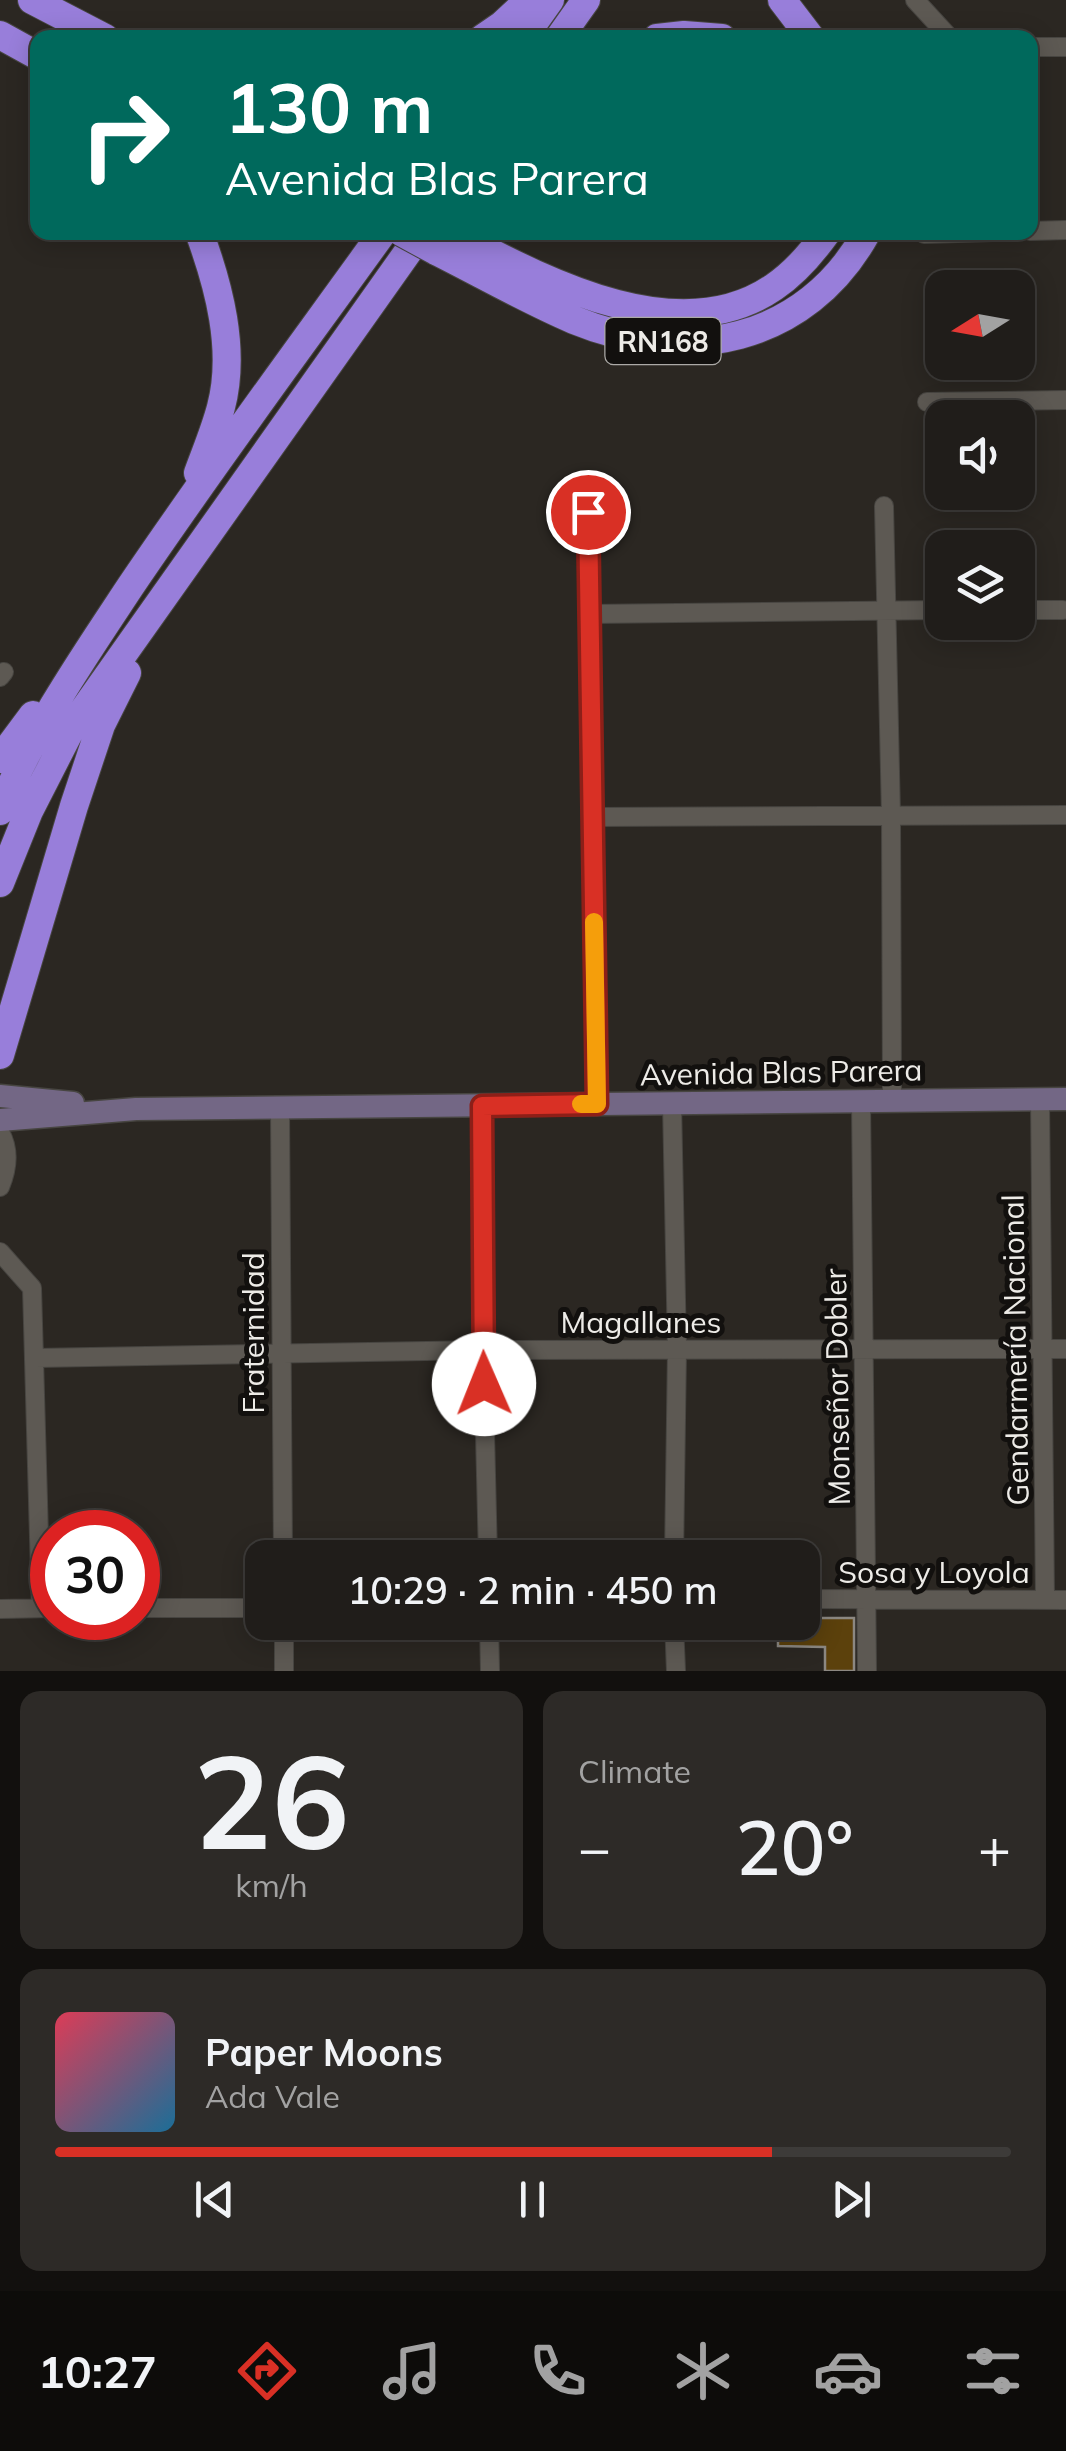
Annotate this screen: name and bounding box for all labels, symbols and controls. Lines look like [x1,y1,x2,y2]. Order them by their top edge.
text: 130 m [225,63,433,151]
icon: right [60,70,190,200]
text: Avenida Blas Parera [225,150,649,206]
north arrow [925,270,1035,380]
map controls [925,270,1035,640]
road number: RN168 [606,318,720,364]
button: sound [925,400,1035,510]
pin [546,470,631,555]
icon: arrive [561,485,616,540]
button: layers [925,530,1035,640]
street label: Avenida Blas Parera [639,1051,923,1093]
street label: Gendarmería Nacional [993,1194,1037,1506]
street label: Fraternidad [234,1252,272,1414]
street label: Monseñor Dobler [816,1268,858,1506]
street label: Magallanes [561,1303,721,1341]
position arrow [432,1332,536,1436]
speed limit sign: 30 [30,1510,160,1640]
street label: Sosa y Loyola [838,1553,1030,1591]
text: 10:29 · 2 min · 450 m [347,1566,718,1614]
text: 26 [193,1718,350,1882]
text: Climate [578,1751,691,1791]
text: 20° [735,1800,854,1894]
text: − [578,1813,611,1882]
text: + [978,1813,1011,1882]
text: km/h [235,1865,308,1905]
text: Paper Moons [205,2028,443,2076]
text: Ada Vale [205,2076,340,2116]
icon: previous [187,2172,242,2227]
icon: pause [505,2172,560,2227]
icon: next [824,2172,879,2227]
icon: directions [232,2336,302,2406]
icon: music [377,2336,447,2406]
icon: phone [523,2336,593,2406]
icon: climate [668,2336,738,2406]
icon: car [813,2336,883,2406]
icon: filters [958,2336,1028,2406]
text: 10:27 [38,2343,157,2399]

